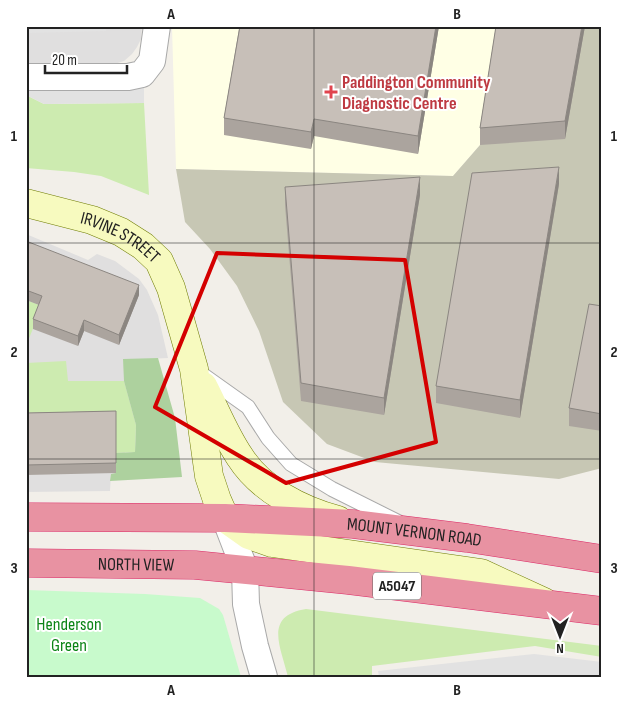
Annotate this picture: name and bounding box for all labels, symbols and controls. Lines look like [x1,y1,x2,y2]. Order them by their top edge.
text: A [166,5,175,24]
text: B [453,5,461,24]
scale bar [45,42,128,74]
text: 20 m [52,51,77,70]
place label: Paddington Community Diagnostic Centre [342,72,491,114]
marker: Paddington Community Diagnostic Centre [324,85,338,99]
text: 1 [11,127,18,146]
text: 1 [611,127,618,146]
street label: IRVINE STREET [78,207,164,267]
text: 2 [10,343,18,362]
text: 2 [610,343,618,362]
street label: MOUNT VERNON ROAD [347,513,483,551]
street label: NORTH VIEW [98,553,175,575]
text: 3 [10,559,18,578]
text: 3 [610,559,618,578]
road number: A5047 [373,572,421,600]
north arrow [536,610,586,660]
park label: Henderson Green [36,614,102,656]
text: N [556,640,564,657]
text: A [166,681,175,700]
text: B [453,681,461,700]

